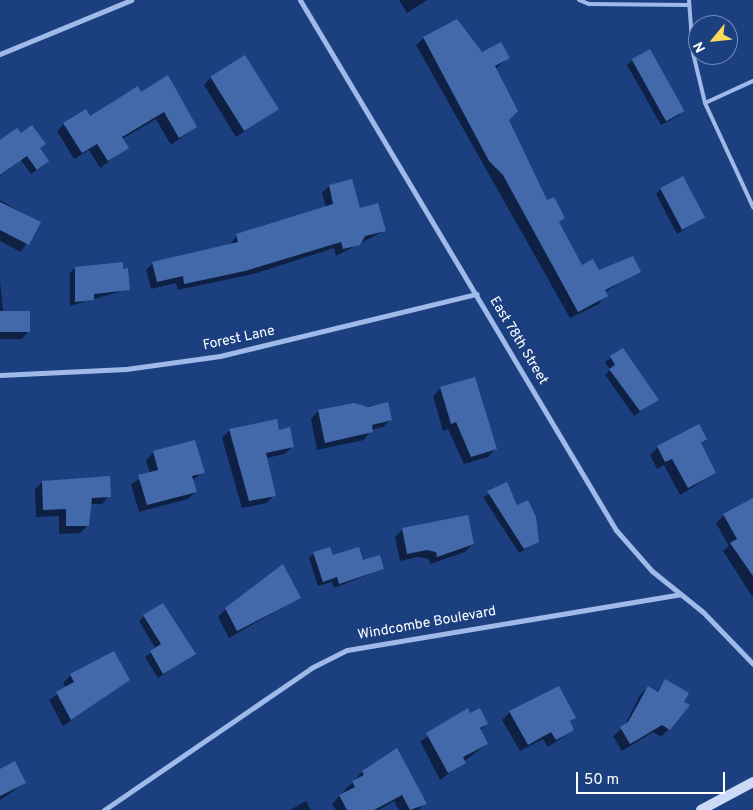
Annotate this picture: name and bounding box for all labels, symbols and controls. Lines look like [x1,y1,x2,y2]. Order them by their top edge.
north arrow [688,15,738,65]
text: N [690,38,710,55]
street label: East 78th Street [485,294,551,388]
street label: Forest Lane [202,323,276,355]
street label: Windcombe Boulevard [356,604,498,644]
scale bar [578,762,727,794]
text: 50 m [584,771,619,790]

